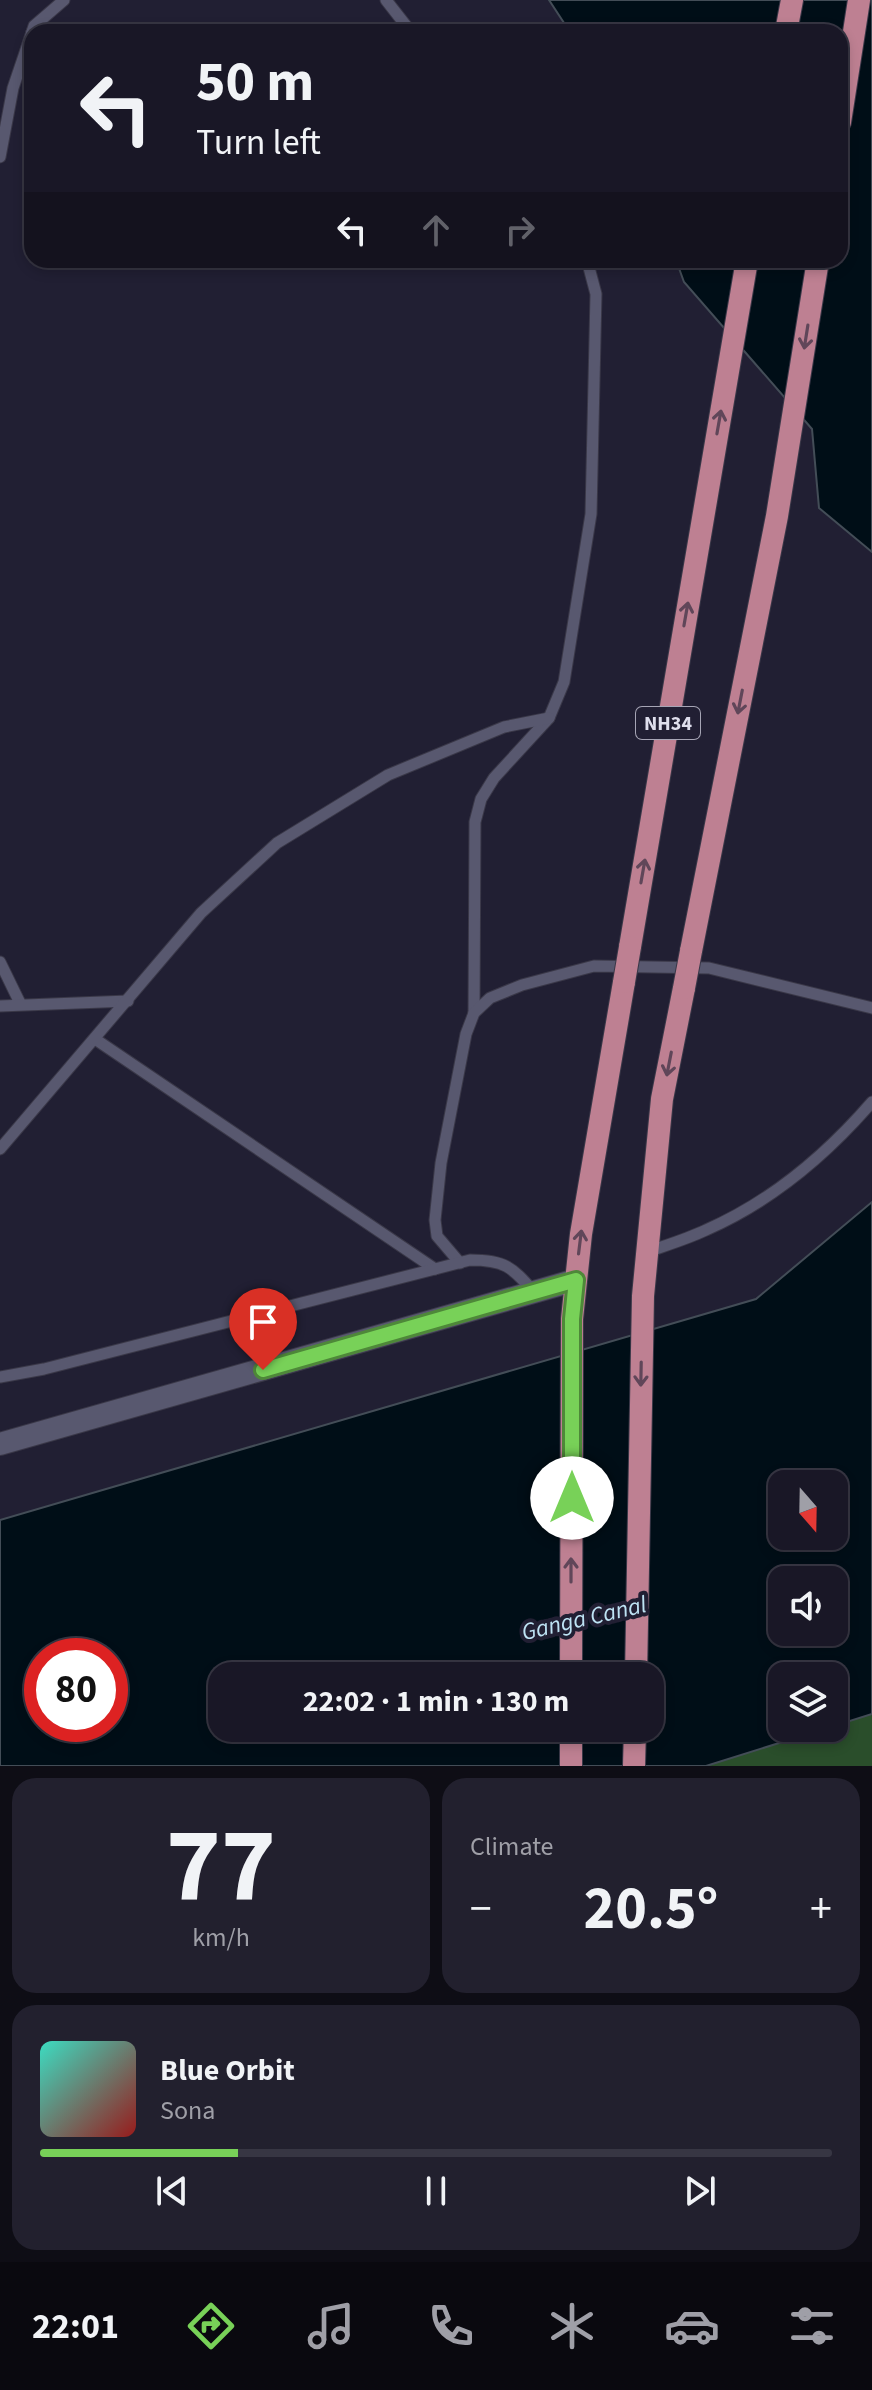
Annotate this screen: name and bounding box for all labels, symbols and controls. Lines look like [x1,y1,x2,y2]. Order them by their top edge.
text: 50 m [196,43,314,122]
icon: left [64,56,168,160]
text: Turn left [196,117,321,168]
icon: left [330,208,374,252]
icon: ahead [414,208,458,252]
icon: right [498,208,542,252]
one-way arrow [798,324,813,349]
one-way arrow [713,410,728,435]
one-way arrow [680,602,695,627]
one-way arrow [732,689,747,715]
road number: NH34 [636,707,700,739]
one-way arrow [636,858,651,884]
one-way arrow [661,1051,676,1077]
one-way arrow [573,1229,588,1256]
pin [229,1288,297,1370]
icon: arrive [241,1300,285,1344]
one-way arrow [634,1360,649,1387]
position arrow [530,1456,614,1540]
north arrow [768,1470,848,1550]
map controls [768,1470,848,1742]
one-way arrow [563,1557,579,1584]
button: sound [768,1566,848,1646]
water label: Ganga Canal [518,1587,650,1650]
speed limit sign: 80 [24,1638,128,1742]
button: layers [768,1662,848,1742]
text: 22:02 · 1 min · 130 m [303,1680,569,1723]
text: 77 [166,1793,276,1941]
text: Climate [470,1828,554,1865]
text: 20.5° [584,1867,718,1952]
text: − [470,1878,492,1941]
text: + [810,1878,832,1941]
text: km/h [192,1919,250,1956]
text: Blue Orbit [160,2049,295,2092]
text: Sona [160,2092,215,2129]
icon: previous [150,2169,194,2213]
icon: pause [414,2169,458,2213]
icon: next [678,2169,722,2213]
icon: directions [183,2298,239,2354]
icon: music [303,2298,359,2354]
icon: phone [423,2298,479,2354]
icon: climate [544,2298,600,2354]
icon: car [664,2298,720,2354]
icon: filters [784,2298,840,2354]
text: 22:01 [32,2301,119,2352]

